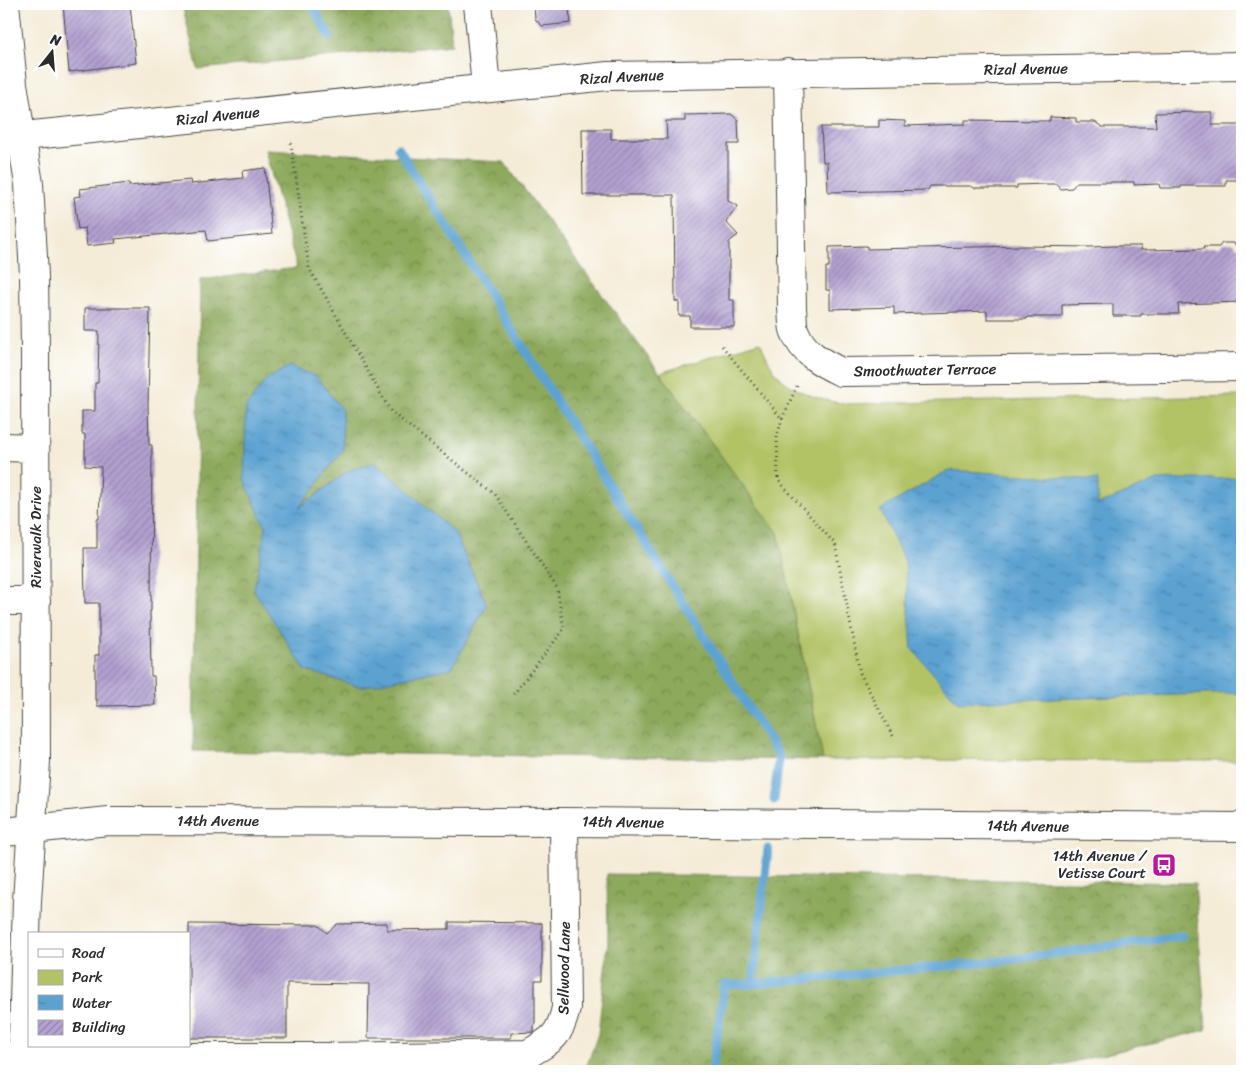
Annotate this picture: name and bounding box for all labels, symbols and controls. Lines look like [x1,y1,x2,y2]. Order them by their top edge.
text: N [46,26,64,54]
north arrow [28,28,78,78]
street label: Rizal Avenue [984,55,1068,83]
street label: Rizal Avenue [579,62,665,92]
street label: Rizal Avenue [175,99,261,133]
street label: Smoothwater Terrace [854,356,997,384]
street label: Riverwalk Drive [23,486,49,588]
street label: 14th Avenue [177,808,259,834]
street label: 14th Avenue [582,808,664,836]
street label: 14th Avenue [987,812,1069,840]
place label: 14th Avenue / Vetisse Court [1053,843,1148,886]
bus stop icon: 14th Avenue / Vetisse Court [1151,852,1177,878]
street label: Sellwood Lane [550,921,578,1015]
legend [28,932,190,1048]
text: Road [72,940,105,966]
text: Park [72,964,103,990]
text: Water [72,990,112,1016]
text: Building [72,1014,126,1040]

